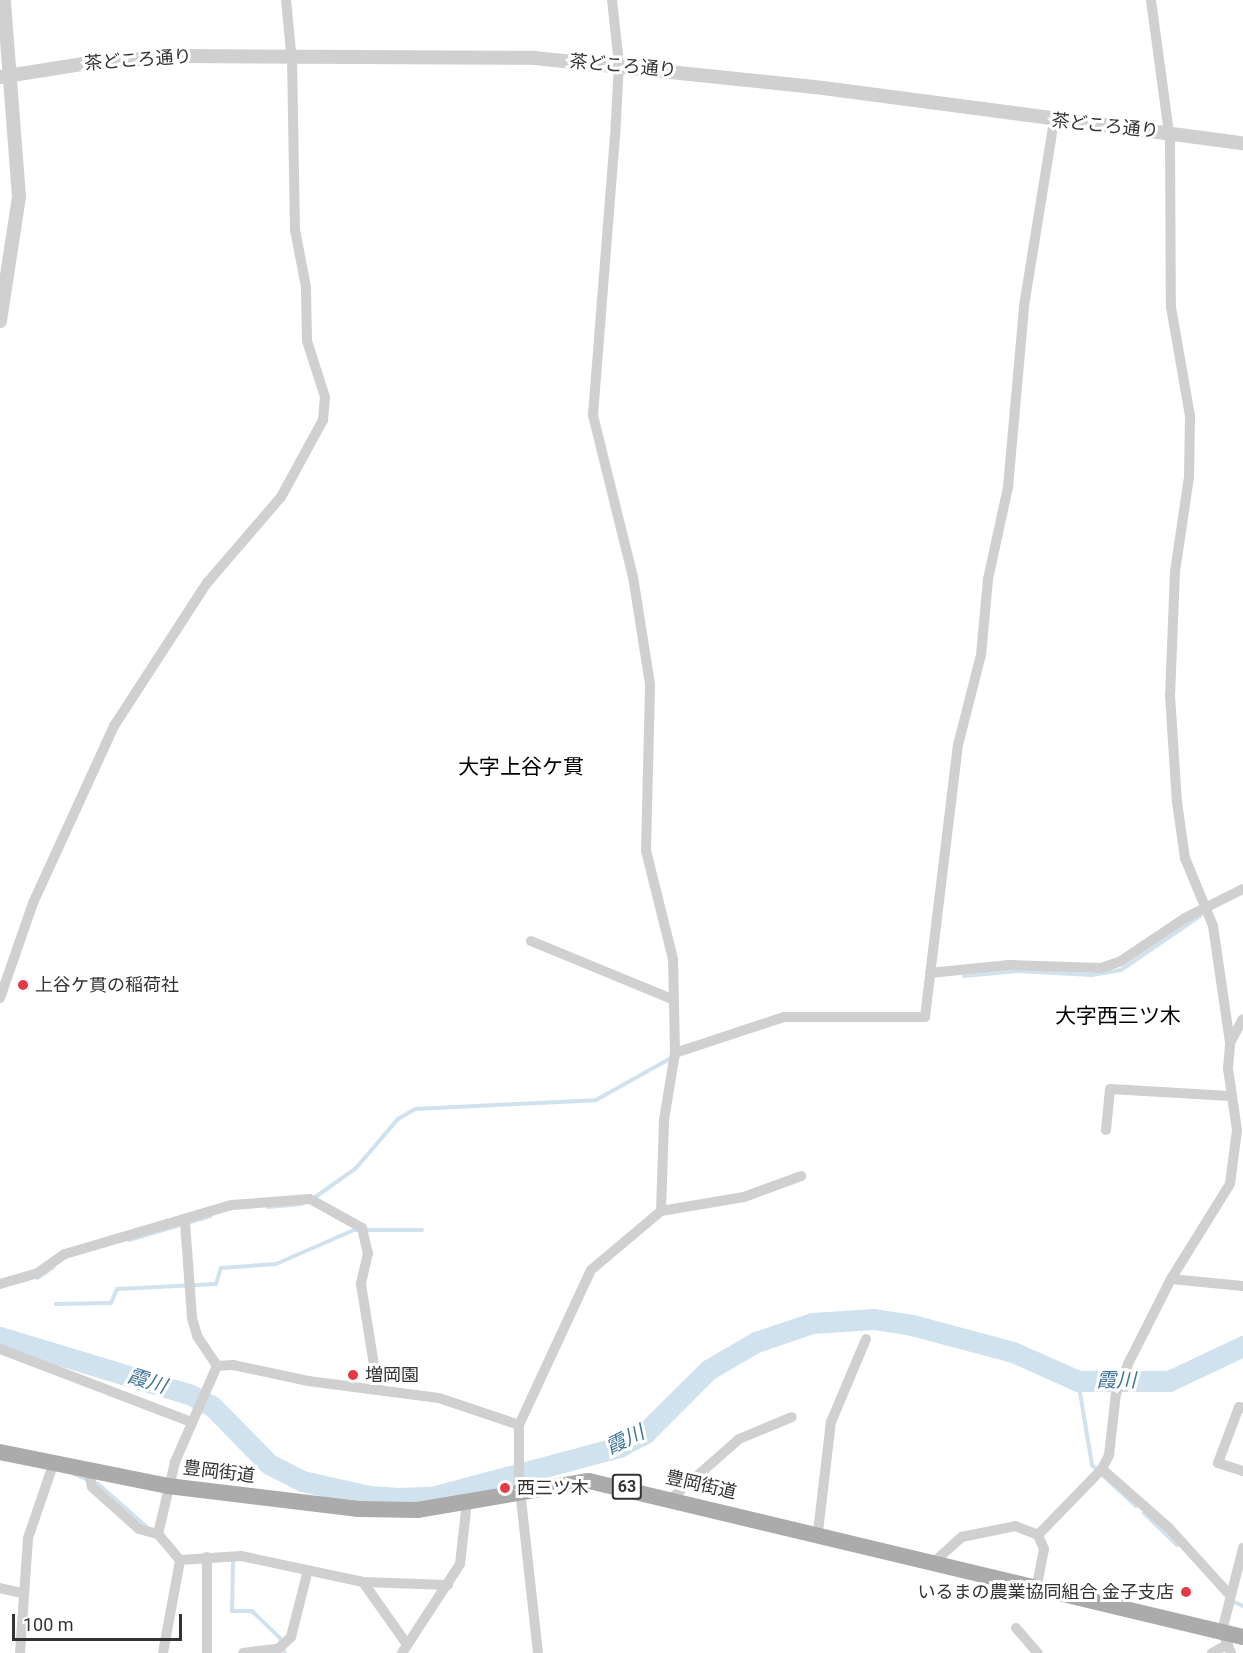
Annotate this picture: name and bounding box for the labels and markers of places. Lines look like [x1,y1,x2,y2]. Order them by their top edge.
place label: 上谷ケ貫の稲荷社 [35,974,179,996]
marker: 上谷ケ貫の稲荷社 [16,978,30,992]
place label: 増岡園 [365,1364,419,1386]
marker: 増岡園 [346,1368,360,1382]
place label: 西三ツ木 [517,1477,589,1499]
marker: 西三ツ木 [498,1481,512,1495]
place label: いるまの農業協同組合 金子支店 [918,1581,1174,1603]
marker: いるまの農業協同組合 金子支店 [1179,1585,1193,1599]

